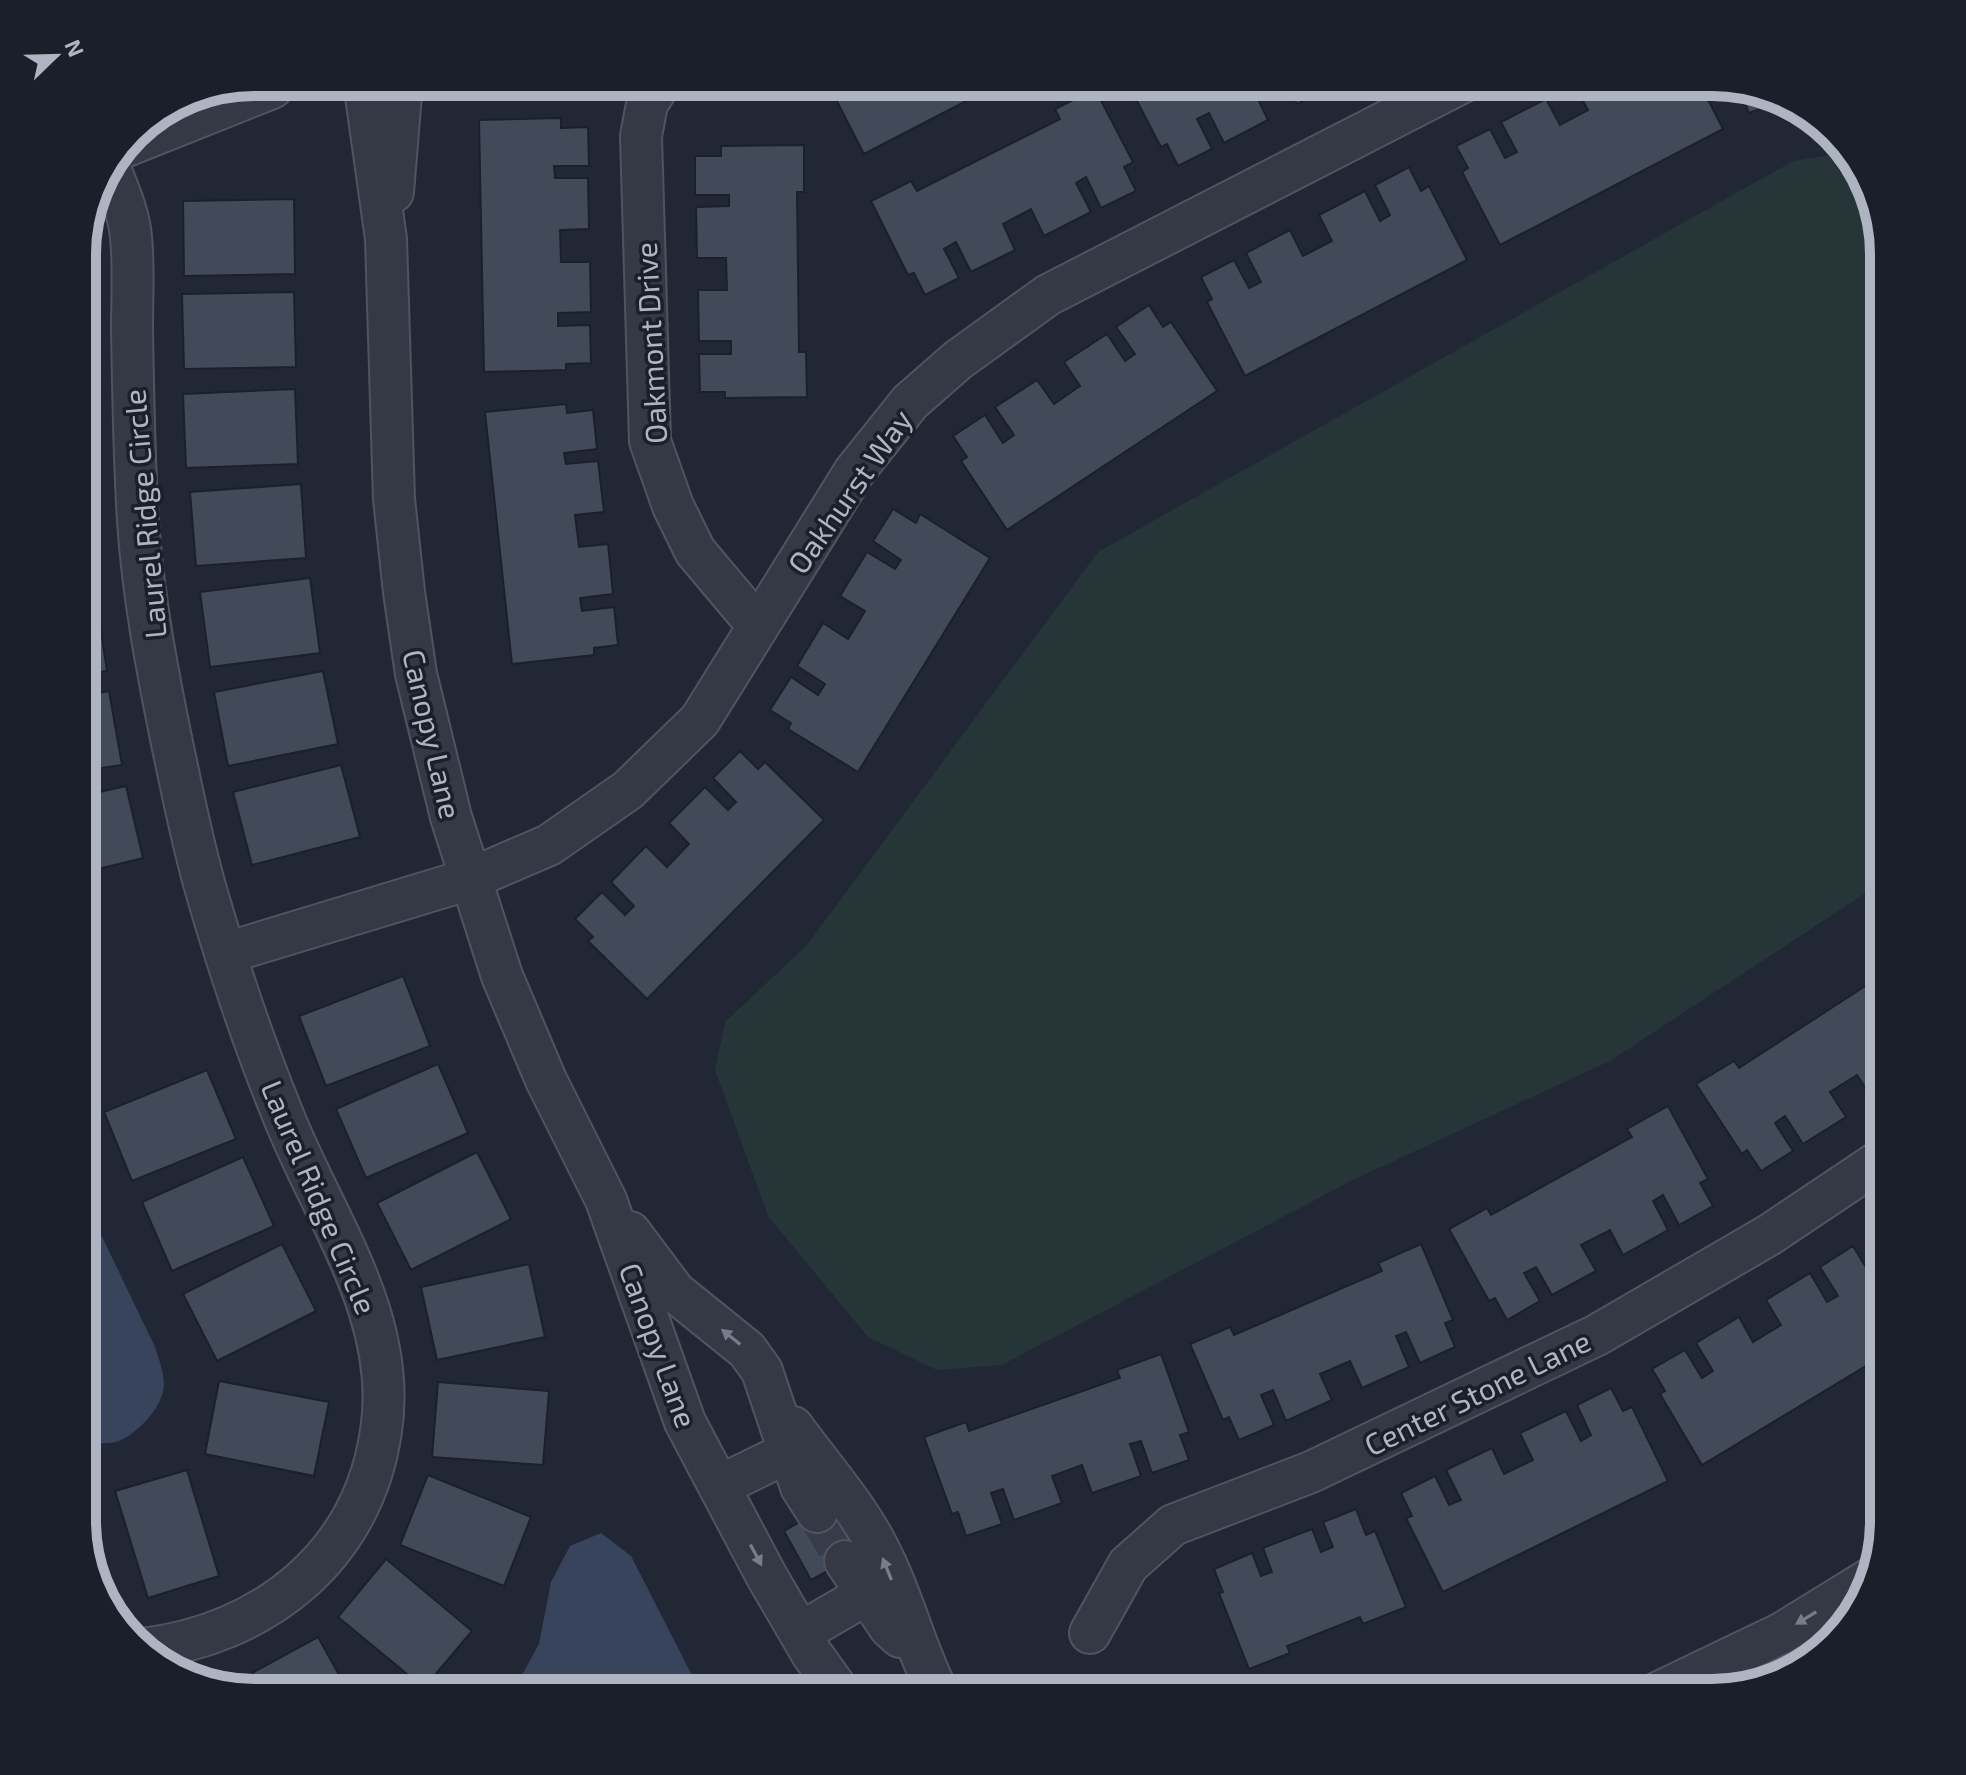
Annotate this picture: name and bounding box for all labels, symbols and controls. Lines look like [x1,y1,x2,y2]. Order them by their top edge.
north arrow [16,16,96,96]
text: N [60,35,90,60]
street label: Oakmont Drive [627,241,673,445]
street label: Laurel Ridge Circle [115,388,173,640]
street label: Oakhurst Way [779,402,919,580]
street label: Canopy Lane [396,646,470,822]
street label: Laurel Ridge Circle [255,1075,385,1319]
street label: Canopy Lane [613,1258,705,1432]
street label: Center Stone Lane [1358,1322,1596,1462]
one-way arrow [721,1330,741,1346]
one-way arrow [749,1544,763,1566]
one-way arrow [880,1557,893,1581]
one-way arrow [1795,1610,1817,1624]

